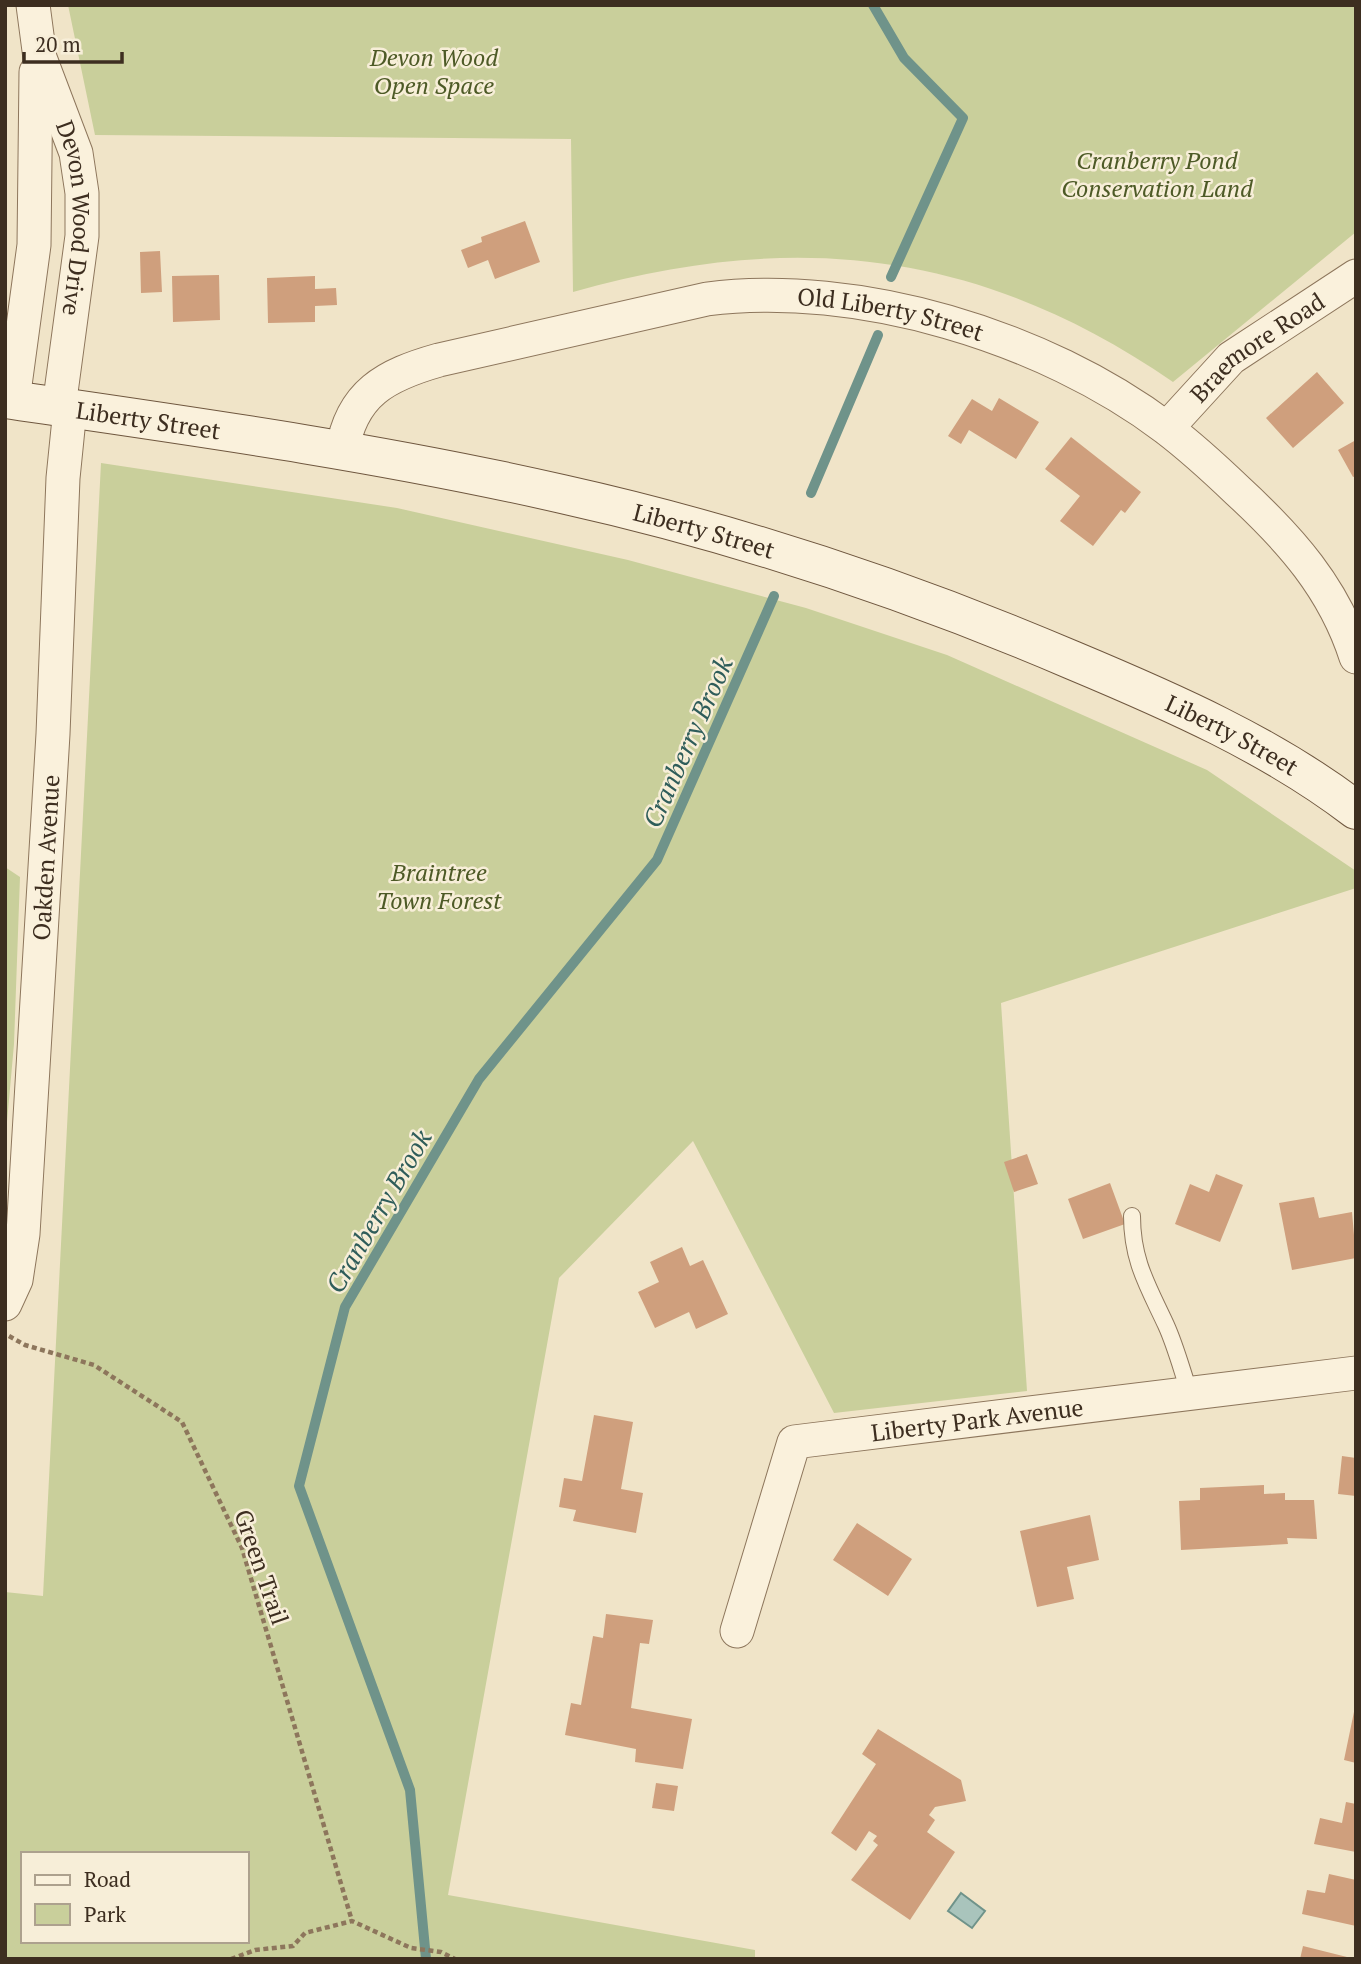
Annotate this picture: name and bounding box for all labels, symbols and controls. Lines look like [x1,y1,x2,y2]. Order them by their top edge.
scale bar [24,21,122,65]
text: 20 m [35,30,81,58]
park label: Devon Wood Open Space [369,41,499,101]
street label: Devon Wood Drive [49,116,98,318]
park label: Cranberry Pond Conservation Land [1061,144,1254,204]
street label: Old Liberty Street [796,280,988,348]
street label: Braemore Road [1183,285,1331,409]
street label: Liberty Street [74,393,223,447]
street label: Liberty Street [630,496,779,566]
water label: Cranberry Brook [634,651,740,833]
street label: Liberty Street [1161,687,1305,783]
street label: Oakden Avenue [25,774,67,941]
park label: Braintree Town Forest [377,856,502,916]
water label: Cranberry Brook [317,1123,439,1299]
street label: Liberty Park Avenue [869,1391,1085,1448]
street label: Green Trail [227,1505,297,1629]
legend [21,1852,248,1943]
text: Road [84,1865,131,1893]
text: Park [84,1900,126,1928]

